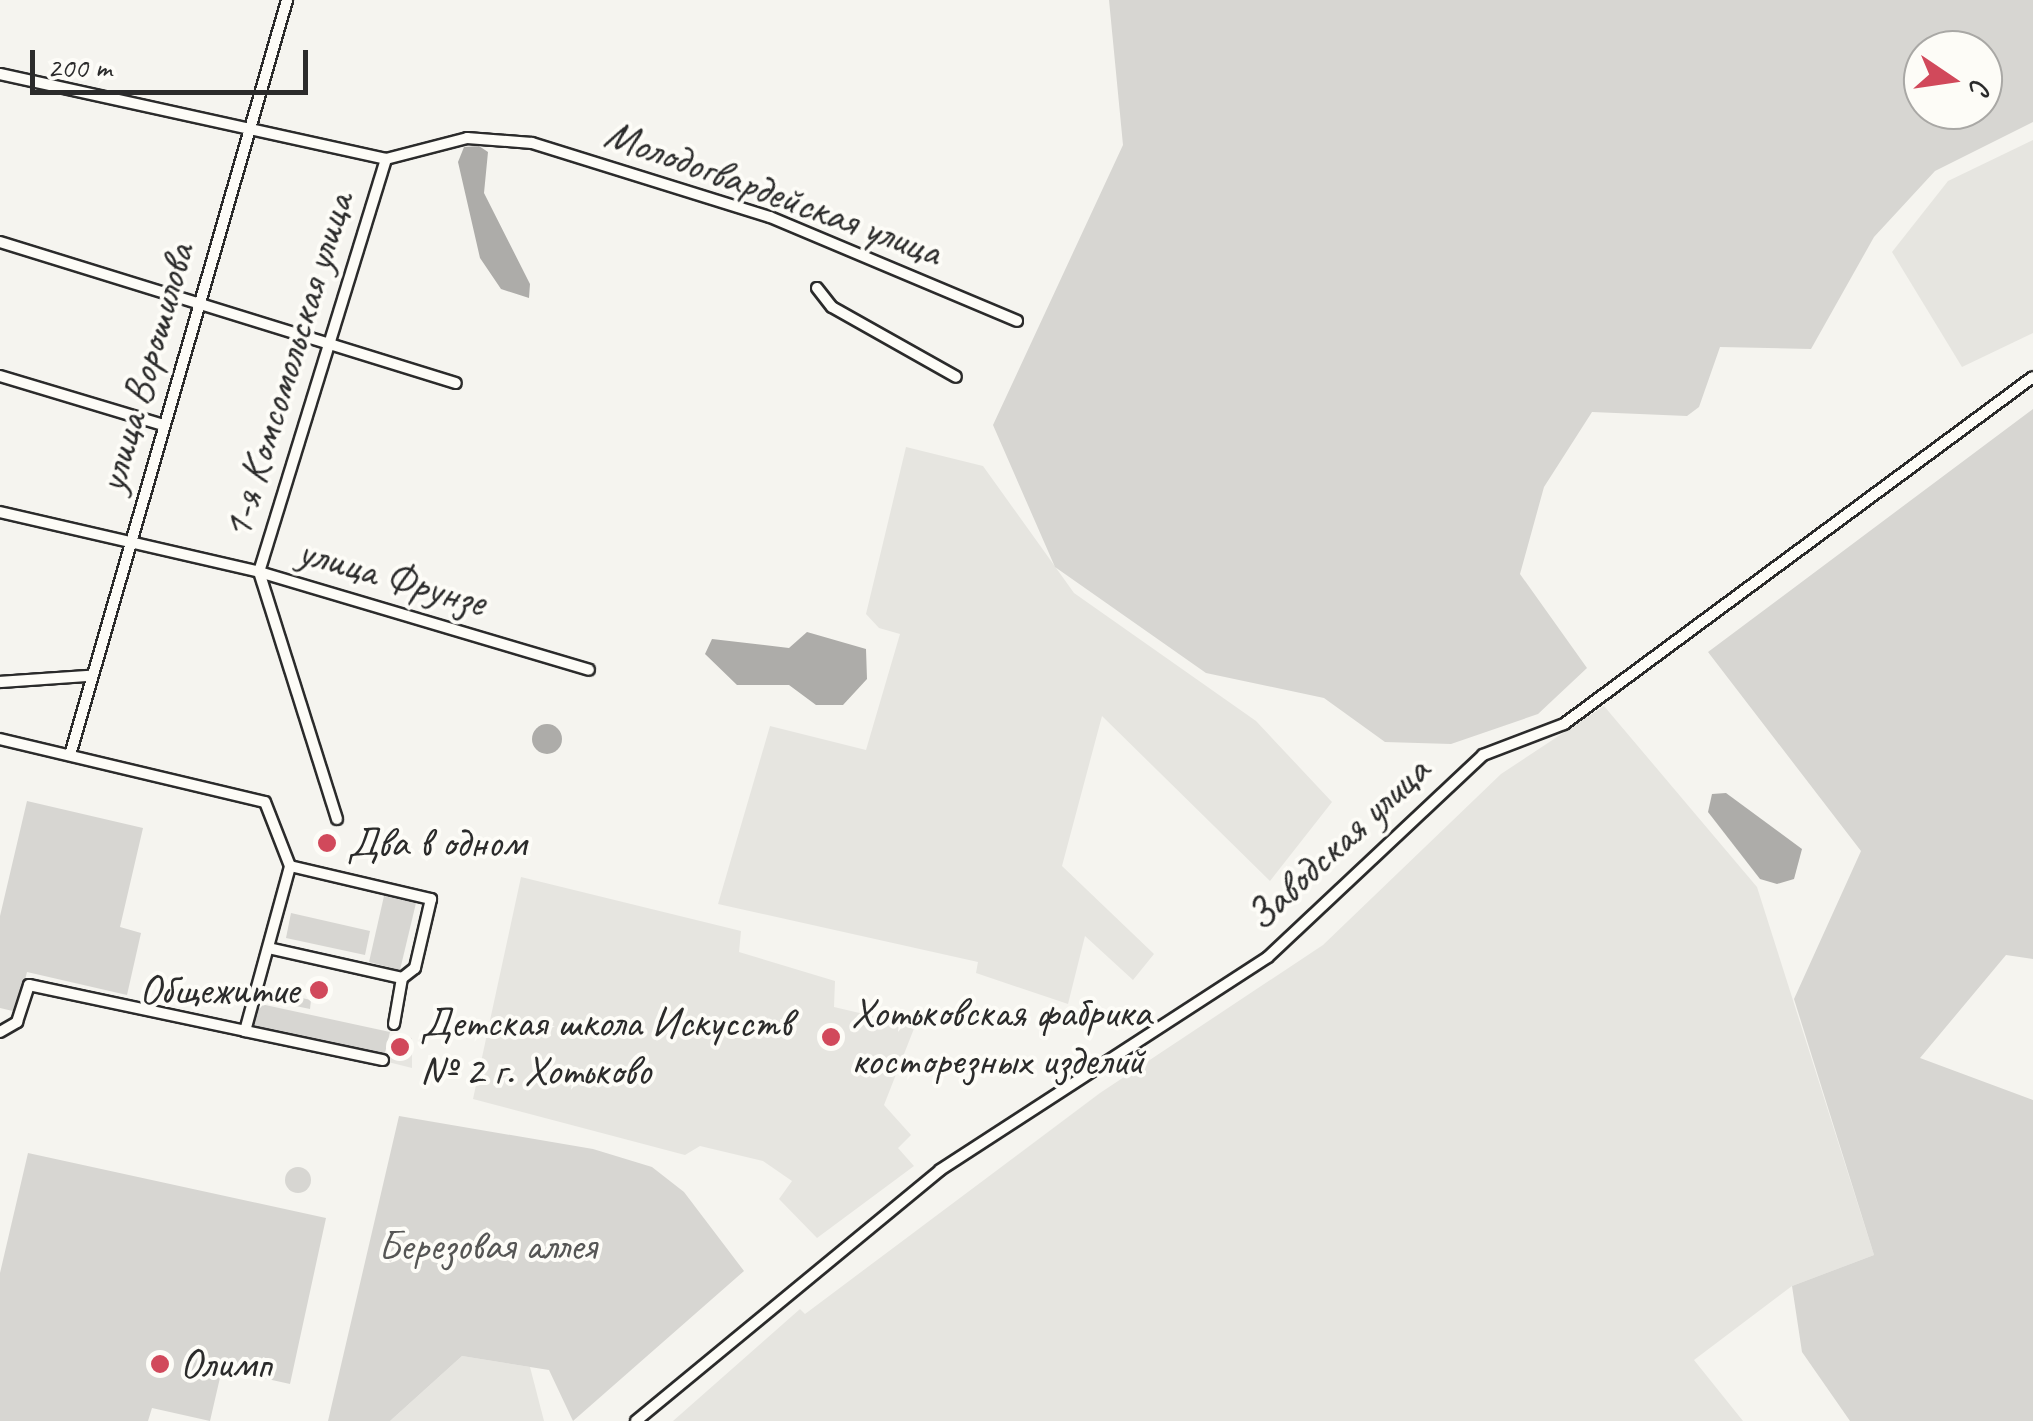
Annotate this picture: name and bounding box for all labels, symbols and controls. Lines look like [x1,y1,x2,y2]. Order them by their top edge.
scale bar [35,30,312,92]
north arrow [1903,30,2003,130]
text: 200 m [47,48,112,86]
text: С [1962,76,1999,97]
street label: Молодогвардейская улица [597,108,949,278]
street label: 1-я Комсомольская улица [211,187,365,545]
street label: улица Ворошилова [87,238,205,498]
street label: улица Фрунзе [294,527,490,627]
street label: Заводская улица [1234,745,1442,943]
place label: Два в одном [347,818,524,868]
marker: Два в одном [316,832,338,854]
place label: Общежитие [139,965,299,1015]
marker: Общежитие [308,979,330,1001]
place label: Хотьковская фабрика косторезных изделий [851,988,1155,1086]
place label: Детская школа Искусств № 2 г. Хотьково [420,998,792,1096]
marker: Хотьковская фабрика косторезных изделий [820,1026,842,1048]
marker: Детская школа Искусств № 2 г. Хотьково [389,1036,411,1058]
park label: Березовая аллея [376,1221,598,1271]
place label: Олимп [180,1339,271,1389]
marker: Олимп [149,1353,171,1375]

